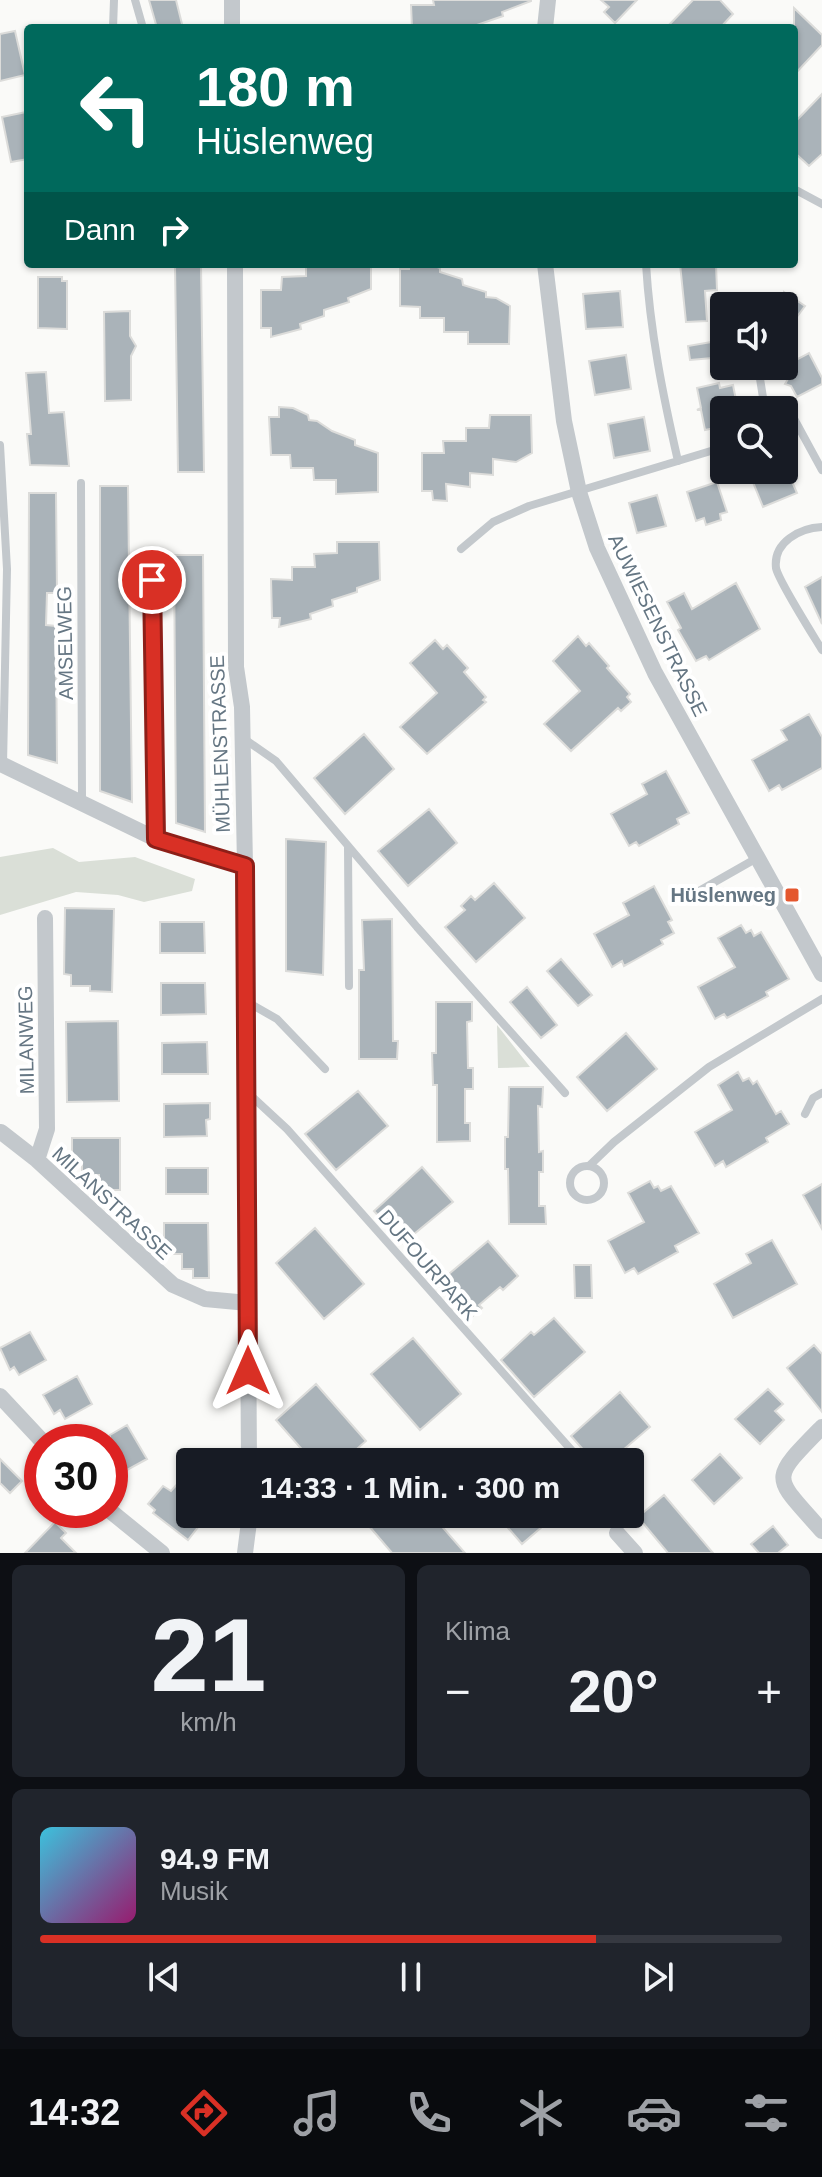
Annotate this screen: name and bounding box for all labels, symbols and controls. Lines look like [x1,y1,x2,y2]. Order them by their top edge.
text: 180 m [196,55,355,118]
icon: left [64,56,168,160]
text: Hüslenweg [196,121,374,162]
icon: right [152,208,196,252]
text: Dann [64,213,136,246]
map controls [710,292,798,484]
button: sound [710,292,798,380]
button: search [710,396,798,484]
street label: AUWIESENSTRASSE [604,530,712,720]
pin [118,546,186,614]
icon: arrive [130,558,174,602]
street label: AMSELWEG [53,586,77,700]
street label: MÜHLENSTRASSE [206,655,234,833]
place label: Hüslenweg [670,884,776,906]
marker: Hüslenweg [783,886,801,904]
street label: MILANWEG [14,985,38,1095]
street label: MILANSTRASSE [48,1142,176,1264]
street label: DUFOURPARK [374,1206,482,1325]
position arrow [206,1329,290,1413]
speed limit sign: 30 [24,1424,128,1528]
text: 14:33 · 1 Min. · 300 m [260,1471,560,1504]
text: 21 [151,1597,266,1713]
text: Klima [445,1616,510,1646]
text: 20° [568,1658,659,1725]
text: − [445,1667,471,1716]
text: + [756,1667,782,1716]
text: km/h [180,1707,237,1737]
text: 94.9 FM [160,1842,270,1875]
text: Musik [160,1876,228,1906]
icon: previous [142,1955,186,1999]
icon: pause [389,1955,433,1999]
icon: next [636,1955,680,1999]
icon: directions [176,2085,232,2141]
icon: music [289,2085,345,2141]
icon: phone [401,2085,457,2141]
icon: climate [513,2085,569,2141]
icon: car [626,2085,682,2141]
icon: filters [738,2085,794,2141]
text: 14:32 [28,2092,120,2133]

